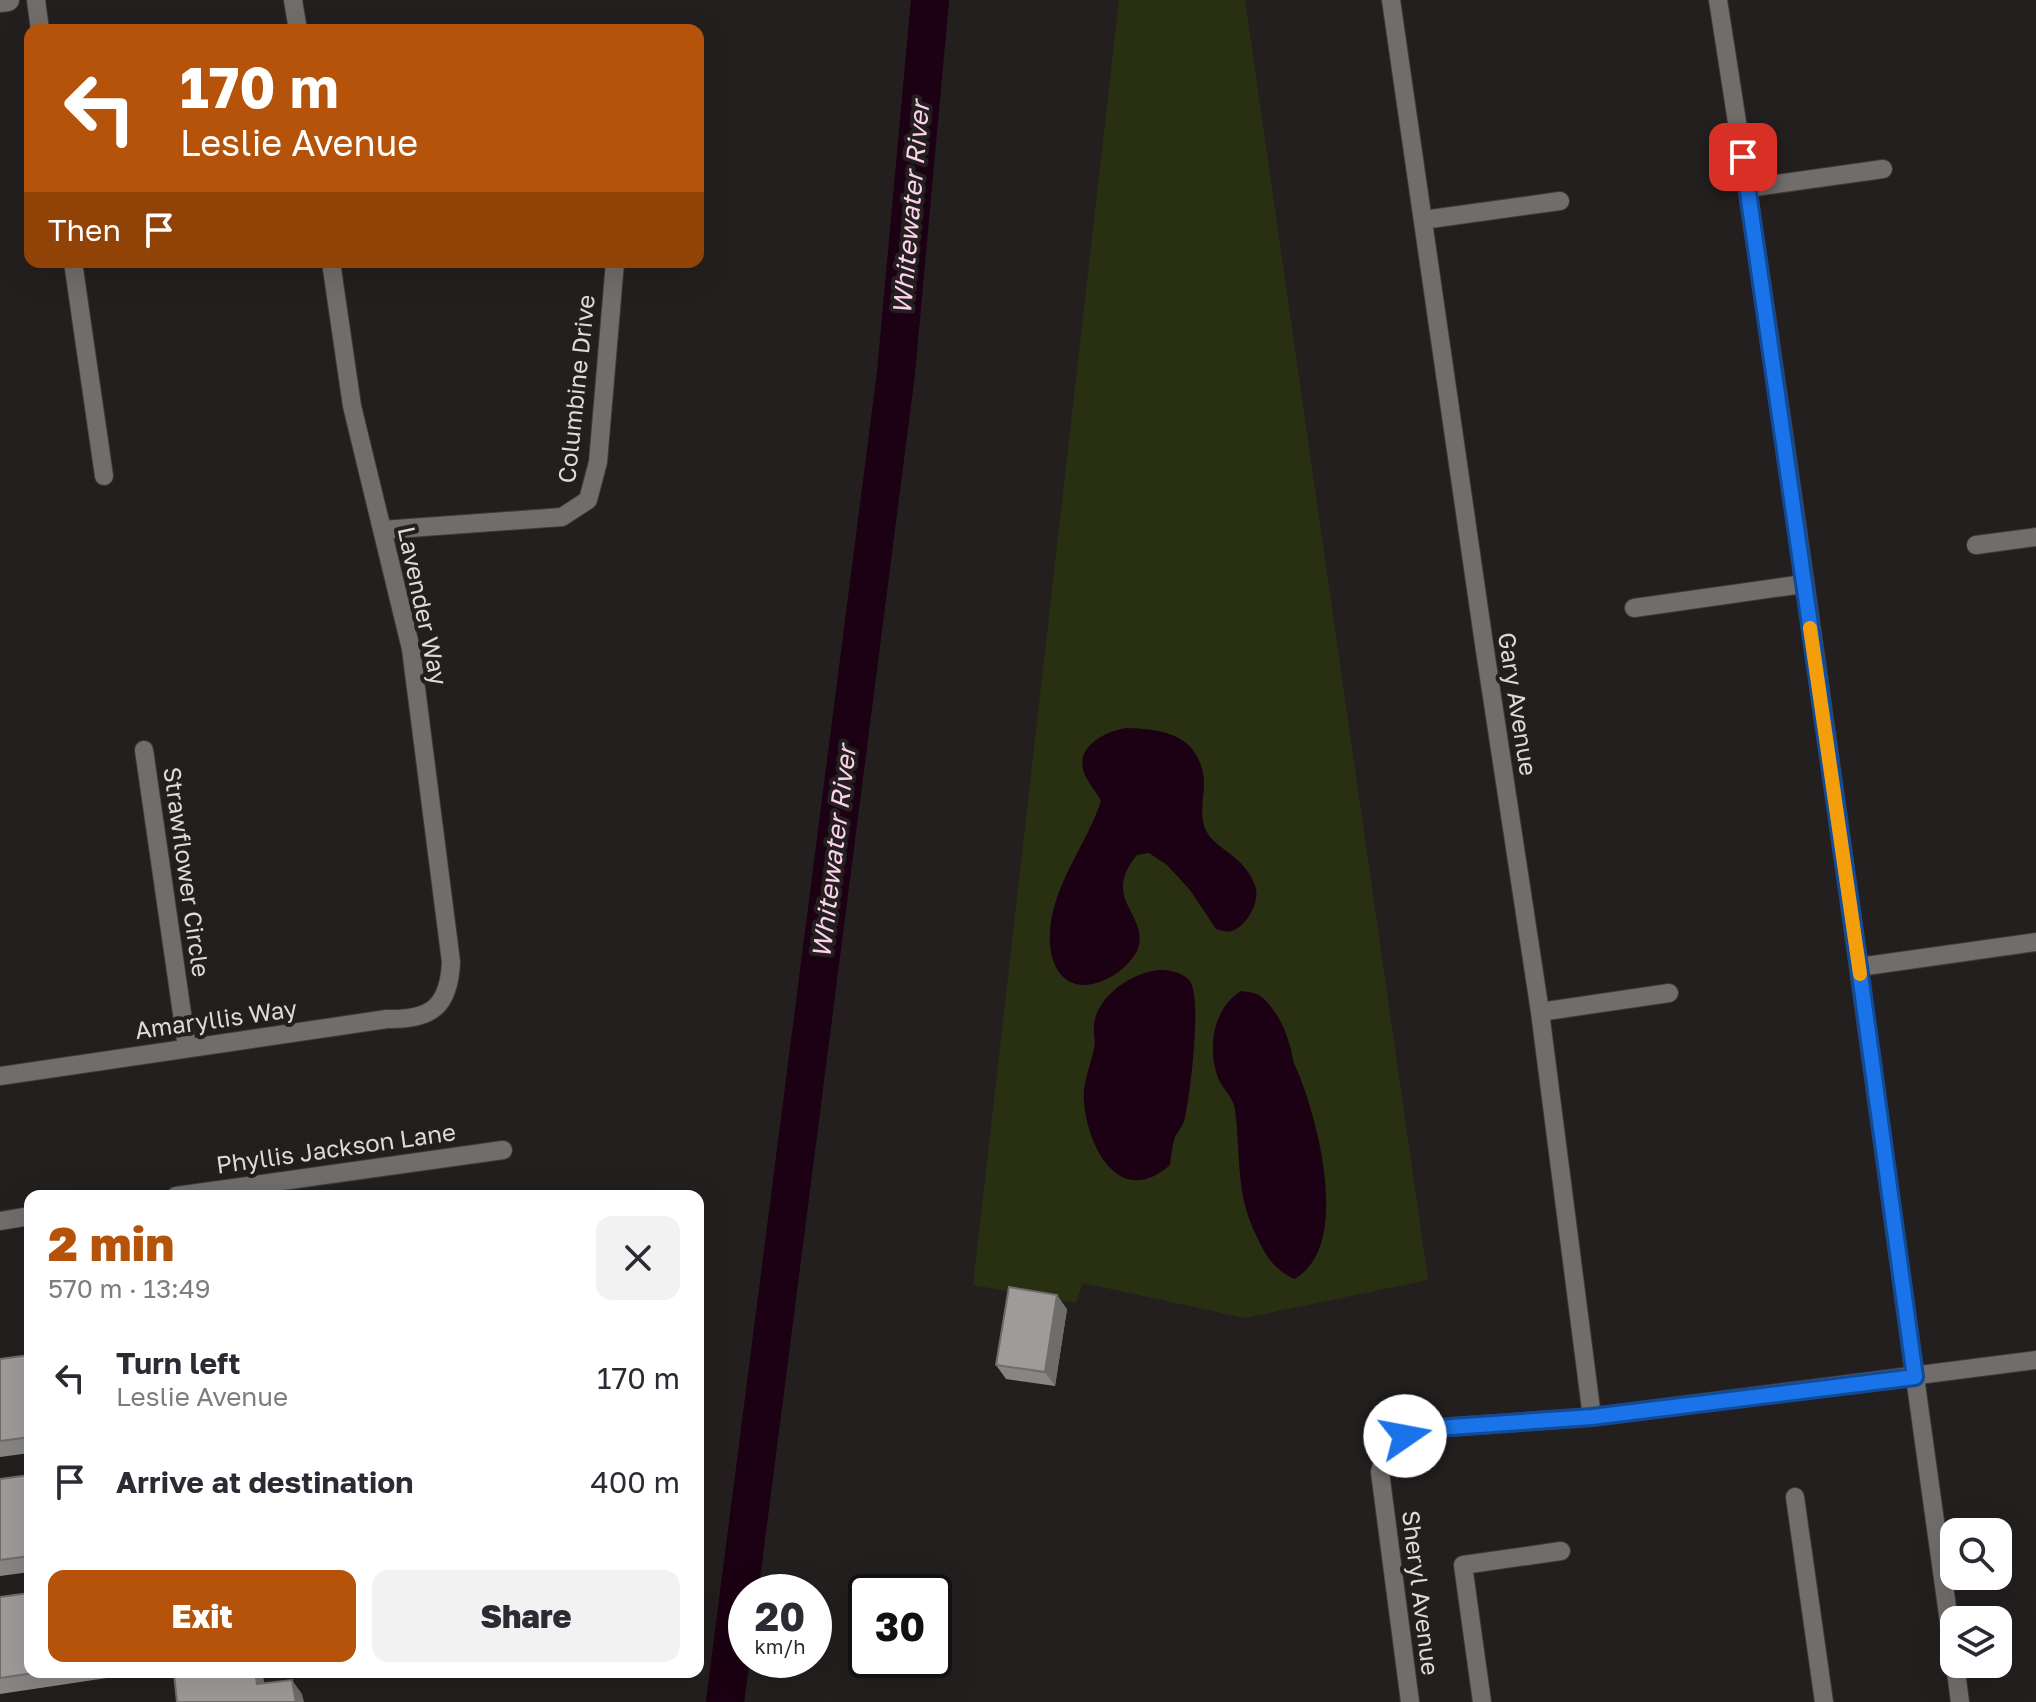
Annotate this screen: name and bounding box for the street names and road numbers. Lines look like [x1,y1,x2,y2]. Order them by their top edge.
street label: Columbine Drive [551,293,600,485]
street label: Lavender Way [393,524,454,688]
street label: Gary Avenue [1493,630,1544,778]
street label: Strawflower Circle [158,765,217,979]
street label: Amaryllis Way [133,993,299,1044]
street label: Phyllis Jackson Lane [214,1116,457,1179]
street label: Sheryl Avenue [1397,1509,1446,1677]

